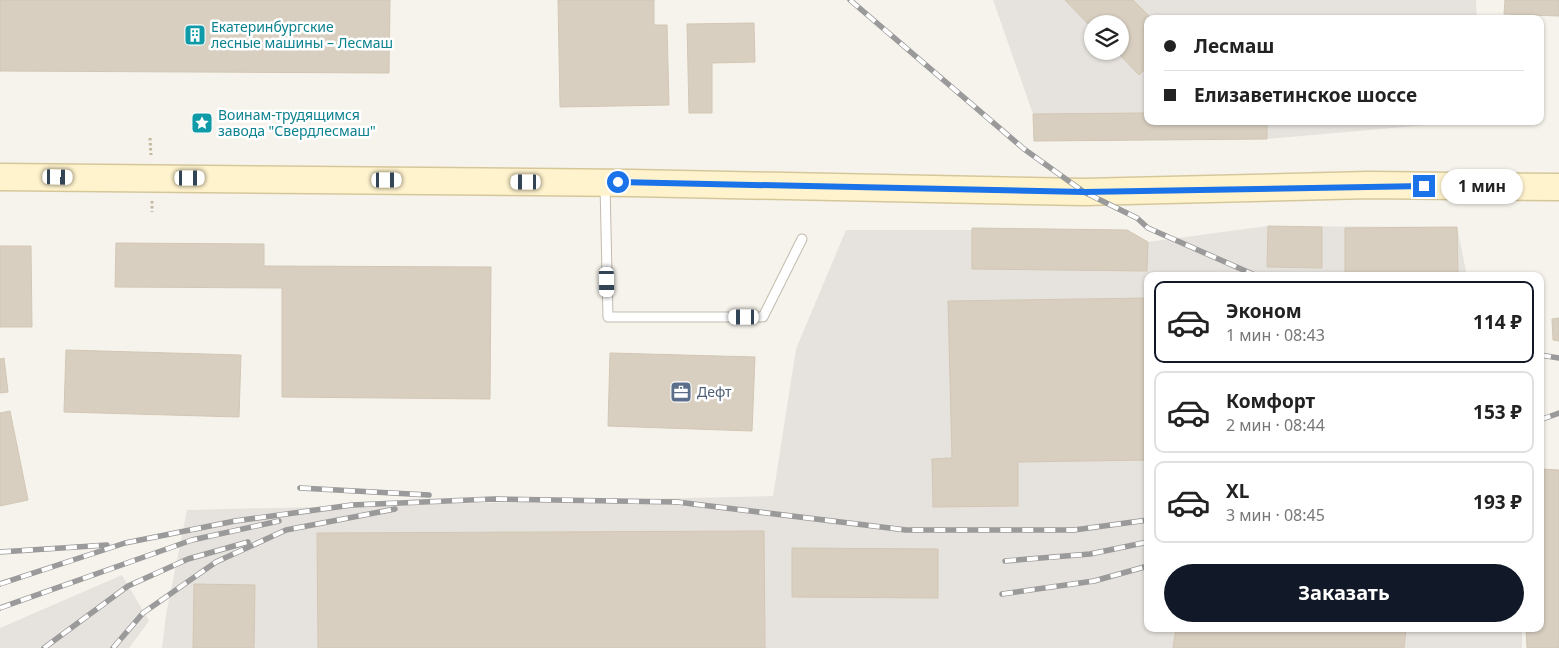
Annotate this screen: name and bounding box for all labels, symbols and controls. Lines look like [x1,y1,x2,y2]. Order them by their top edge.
map controls [1084,15,1129,60]
button: layers [1084,15,1129,60]
place label: Екатеринбургские лесные машины – Лесмаш [211,17,393,52]
building icon: Екатеринбургские лесные машины – Лесмаш [183,23,207,47]
text: Лесмаш [1194,33,1274,59]
text: Елизаветинское шоссе [1194,82,1417,108]
place label: Воинам-трудящимся завода "Свердлесмаш" [218,105,376,140]
place icon: Воинам-трудящимся завода "Свердлесмаш" [190,111,214,135]
callout: 1 мин [1442,168,1524,204]
car [42,169,73,185]
car [175,171,205,186]
route start [607,171,629,193]
car [372,173,402,188]
car [511,175,541,190]
route end [1413,175,1435,197]
text: 1 мин [1458,175,1506,197]
car [599,267,614,297]
text: Эконом [1226,298,1302,324]
icon: car [1166,300,1211,345]
text: 114 ₽ [1473,309,1522,335]
car [729,310,759,325]
text: 1 мин · 08:43 [1226,324,1325,346]
office icon: Дефт [669,380,693,404]
place label: Дефт [697,382,732,401]
text: Комфорт [1226,388,1315,414]
icon: car [1166,390,1211,435]
text: 153 ₽ [1473,399,1522,425]
text: 2 мин · 08:44 [1226,414,1325,436]
text: XL [1226,478,1249,504]
icon: car [1166,480,1211,525]
text: 193 ₽ [1473,489,1522,515]
text: 3 мин · 08:45 [1226,504,1325,526]
button: Заказать [1164,564,1524,622]

